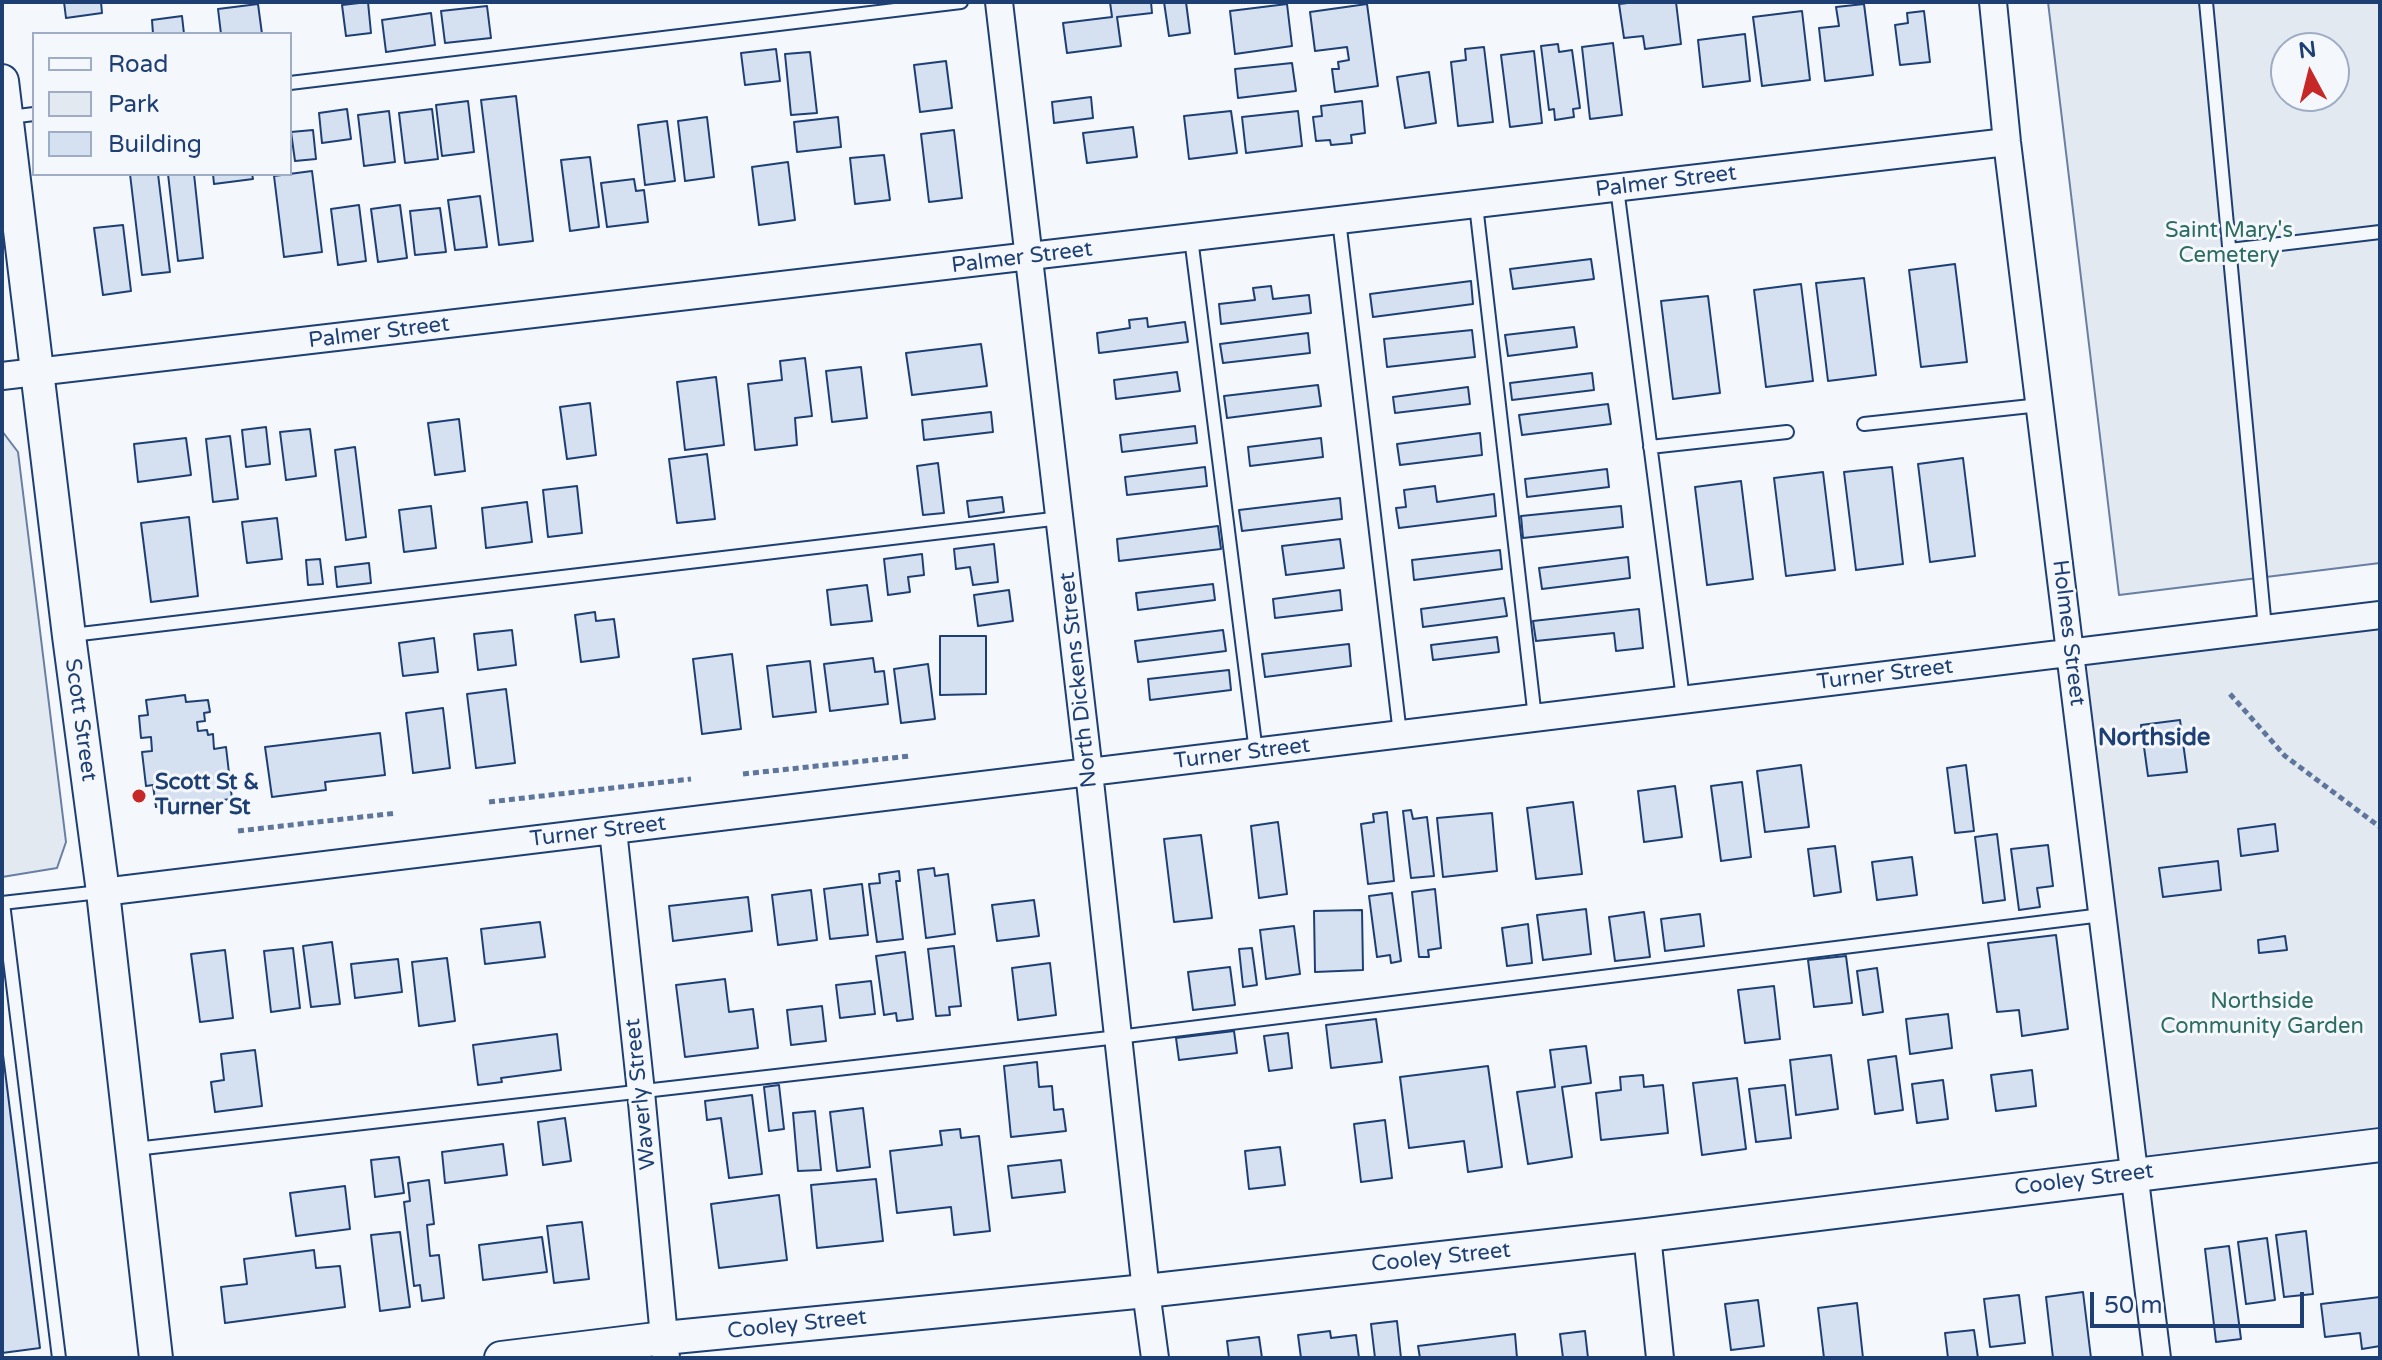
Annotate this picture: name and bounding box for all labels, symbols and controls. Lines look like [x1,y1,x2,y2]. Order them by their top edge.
legend [32,32,292,176]
north arrow [2270,32,2350,112]
text: N [2297,36,2318,64]
text: Road [108,50,168,79]
text: Park [108,90,159,119]
text: Building [108,130,202,159]
street label: Palmer Street [1594,160,1738,204]
park label: Saint Mary's Cemetery [2165,218,2293,270]
street label: Palmer Street [950,236,1094,280]
street label: Palmer Street [307,311,451,355]
street label: Holmes Street [2046,558,2090,708]
street label: North Dickens Street [1055,571,1103,789]
street label: Turner Street [1816,654,1954,696]
street label: Scott Street [58,657,102,783]
district label: Northside [2098,725,2210,753]
street label: Turner Street [1173,733,1311,775]
place label: Scott St & Turner St [155,770,259,822]
marker: Scott St & Turner St [130,787,148,805]
street label: Turner Street [529,811,667,853]
park label: Northside Community Garden [2160,989,2364,1040]
street label: Waverly Street [620,1017,662,1171]
street label: Cooley Street [2013,1158,2155,1202]
street label: Cooley Street [1370,1238,1512,1278]
scale bar [2094,1276,2308,1326]
text: 50 m [2104,1291,2162,1320]
street label: Cooley Street [726,1305,868,1345]

